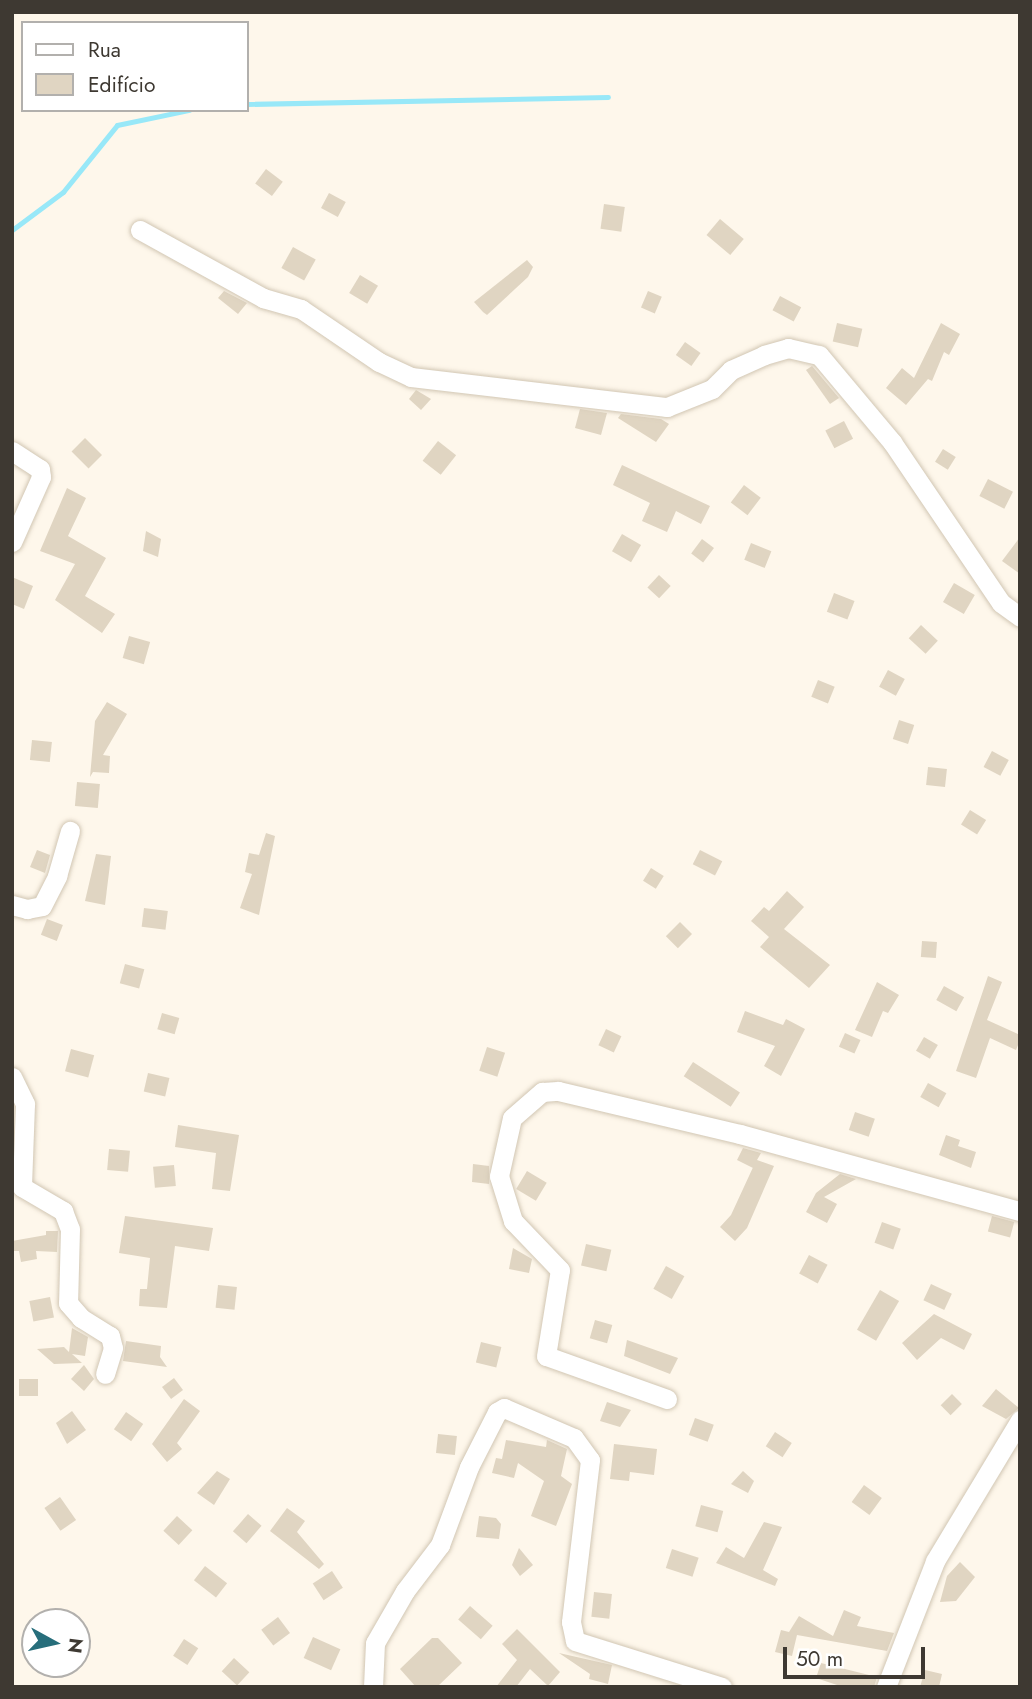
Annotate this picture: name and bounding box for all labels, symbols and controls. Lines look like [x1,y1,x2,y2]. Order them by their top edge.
legend [21,21,248,112]
text: Rua [88,35,121,65]
text: Edifício [88,70,155,100]
north arrow [21,1608,91,1678]
scale bar [787,1632,929,1676]
text: N [61,1636,90,1655]
text: 50 m [796,1644,843,1674]

